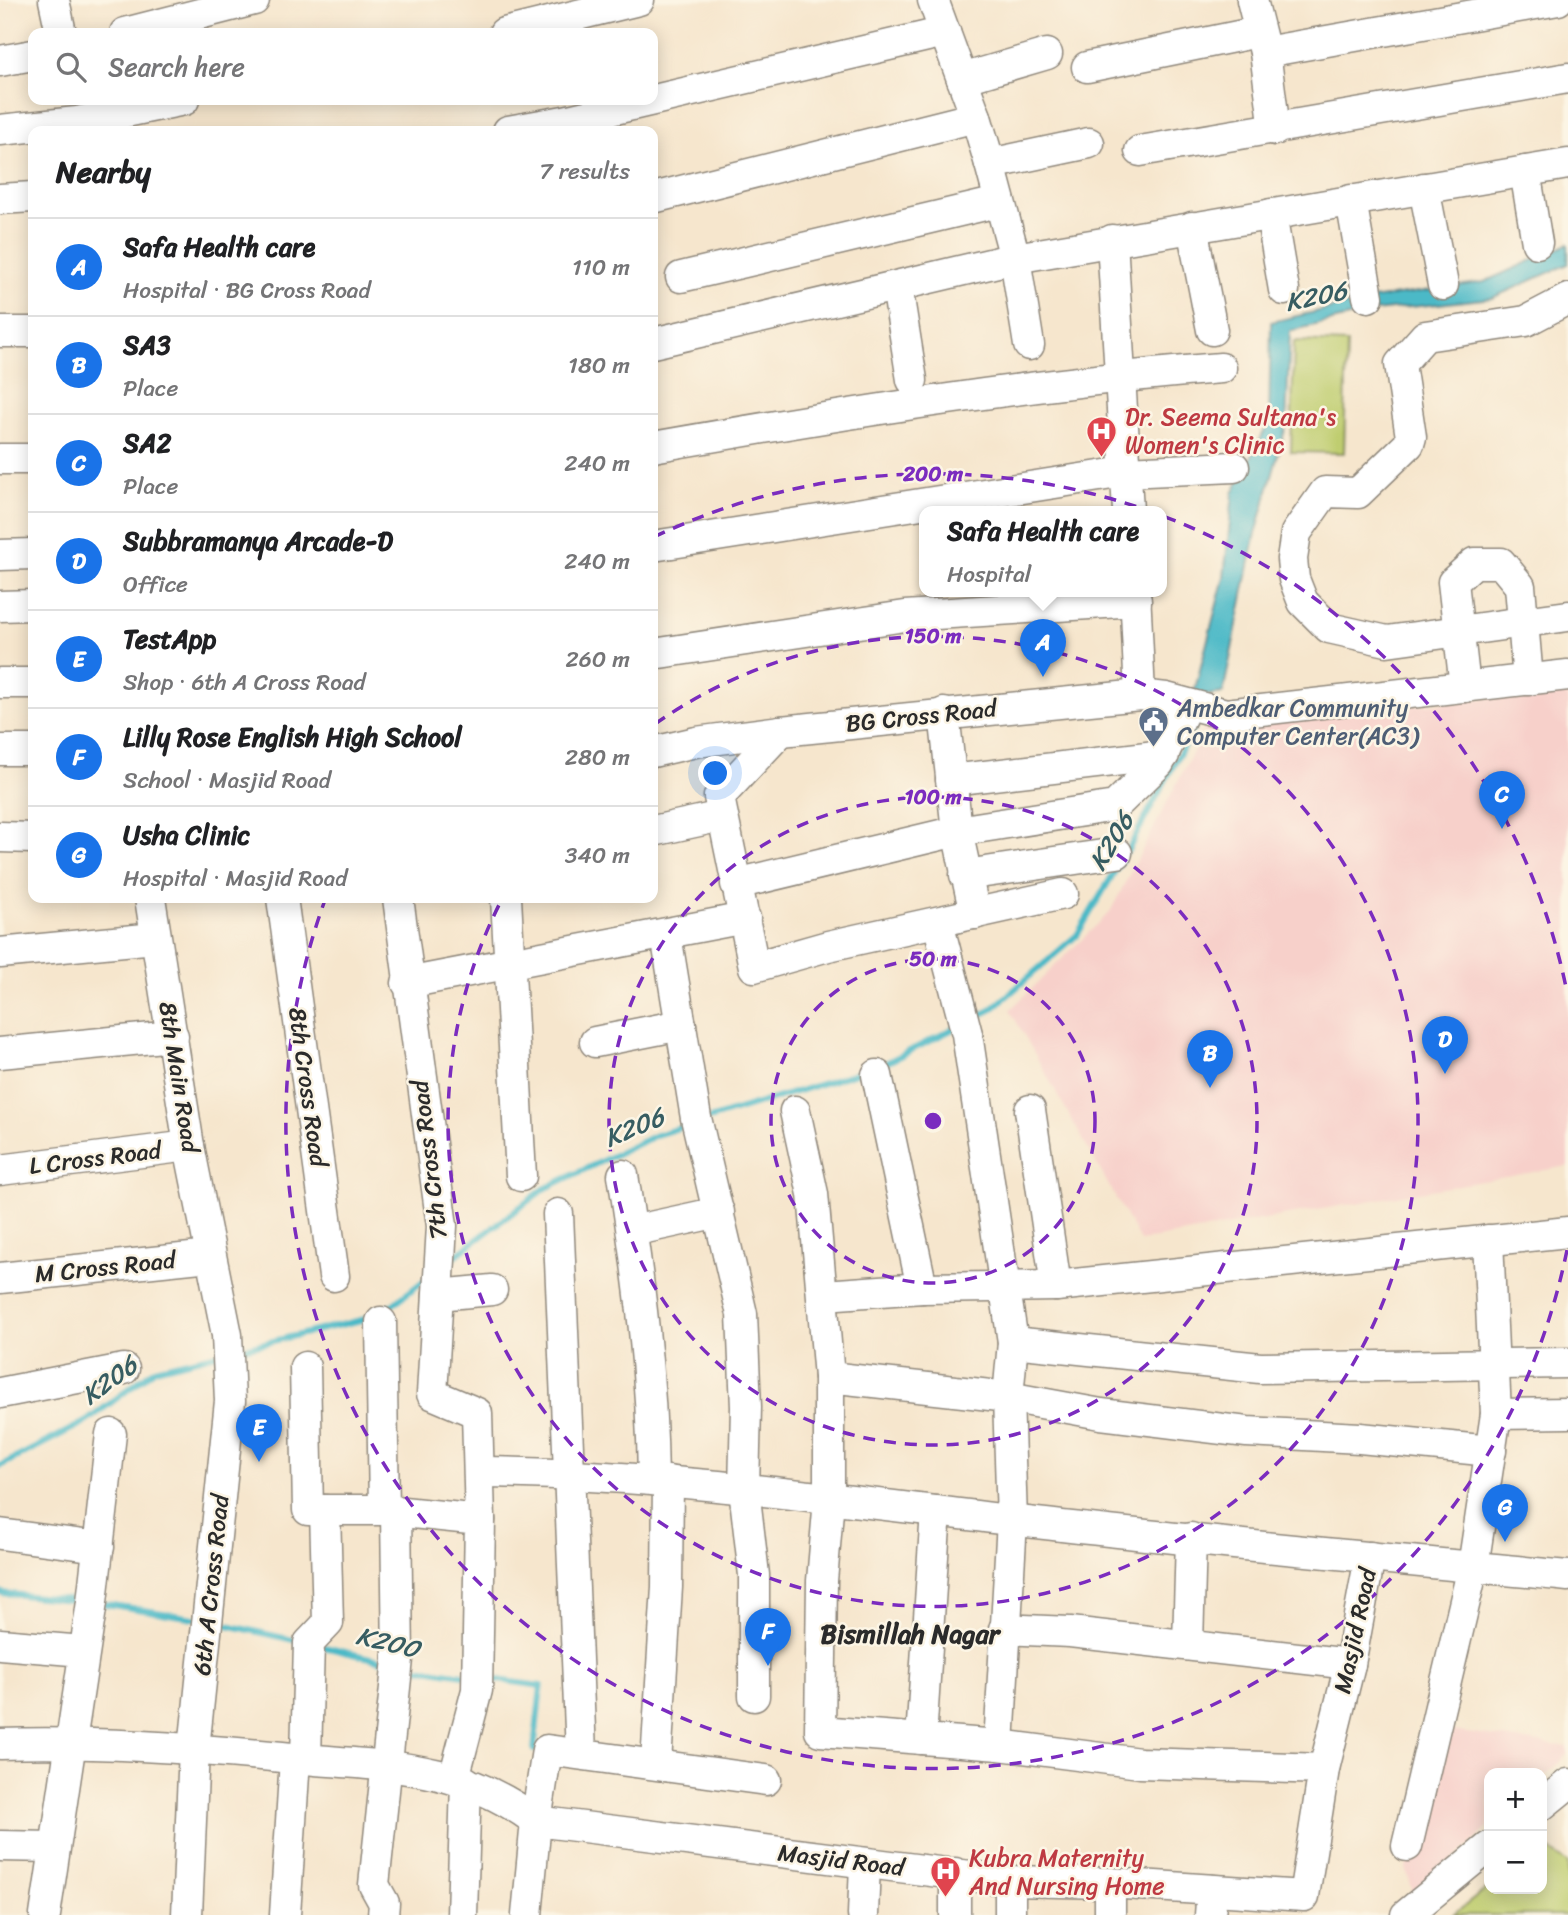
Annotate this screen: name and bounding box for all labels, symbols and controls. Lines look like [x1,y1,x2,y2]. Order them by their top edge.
search box [28,28,658,105]
text: Search here [108,44,245,90]
icon: search [52,48,90,86]
text: Nearby [56,145,151,199]
text: 7 results [540,151,630,192]
text: Safa Health care [123,224,315,270]
text: A [71,247,87,288]
text: 110 m [572,247,630,288]
water label: K206 [1281,267,1353,325]
text: Hospital · BG Cross Road [123,270,371,311]
text: SA3 [123,322,171,368]
text: B [72,345,86,386]
text: 180 m [568,345,630,386]
text: Place [123,368,178,409]
place label: Dr. Seema Sultana's Women's Clinic [1125,396,1336,466]
hospital icon: Dr. Seema Sultana's Women's Clinic [1085,414,1119,458]
text: SA2 [123,420,171,466]
text: C [72,443,86,484]
text: 240 m [564,443,630,484]
text: 200 m [902,455,964,493]
text: Place [123,466,178,507]
popup [919,506,1167,597]
text: Safa Health care [947,508,1139,554]
text: Subbramanya Arcade-D [123,518,393,564]
text: D [72,541,86,582]
text: 240 m [564,541,630,582]
text: Hospital [947,554,1031,595]
text: Office [123,564,188,605]
text: TestApp [123,616,216,662]
text: 150 m [905,617,962,655]
pin: A [1020,619,1066,677]
text: E [73,639,85,680]
text: 260 m [565,639,630,680]
text: Shop · 6th A Cross Road [123,662,366,703]
street label: BG Cross Road [844,687,1001,745]
place label: Ambedkar Community Computer Center(AC3) [1176,687,1420,757]
public building icon: Ambedkar Community Computer Center(AC3) [1137,705,1171,749]
text: Lilly Rose English High School [123,714,462,760]
text: F [73,737,85,778]
text: 280 m [565,737,630,778]
your location [698,756,732,790]
text: School · Masjid Road [123,760,331,801]
pin: C [1479,771,1525,829]
text: 100 m [904,778,962,816]
water label: K206 [1075,801,1148,879]
text: Usha Clinic [123,812,251,858]
text: G [72,835,86,876]
text: 340 m [565,835,630,876]
text: Hospital · Masjid Road [123,858,347,899]
text: 50 m [909,940,958,978]
street label: 8th Main Road [146,998,212,1158]
street label: 8th Cross Road [276,1005,340,1171]
pin: D [1422,1016,1468,1074]
pin: B [1187,1030,1233,1088]
street label: 7th Cross Road [398,1077,460,1242]
water label: K206 [596,1093,674,1160]
centre of rings [921,1109,945,1133]
street label: L Cross Road [27,1129,166,1187]
street label: M Cross Road [33,1238,180,1295]
water label: K206 [70,1342,149,1417]
pin: E [236,1404,282,1462]
pin: G [1482,1484,1528,1542]
street label: 6th A Cross Road [181,1491,242,1678]
street label: Masjid Road [1321,1562,1389,1698]
pin: F [745,1608,791,1666]
district label: Bismillah Nagar [821,1611,1002,1657]
water label: K200 [352,1612,427,1672]
map controls [1484,1768,1547,1894]
button: + [1484,1768,1547,1831]
street label: Masjid Road [775,1831,909,1889]
button: − [1484,1831,1547,1894]
place label: Kubra Maternity And Nursing Home [968,1837,1165,1907]
hospital icon: Kubra Maternity And Nursing Home [929,1855,963,1899]

